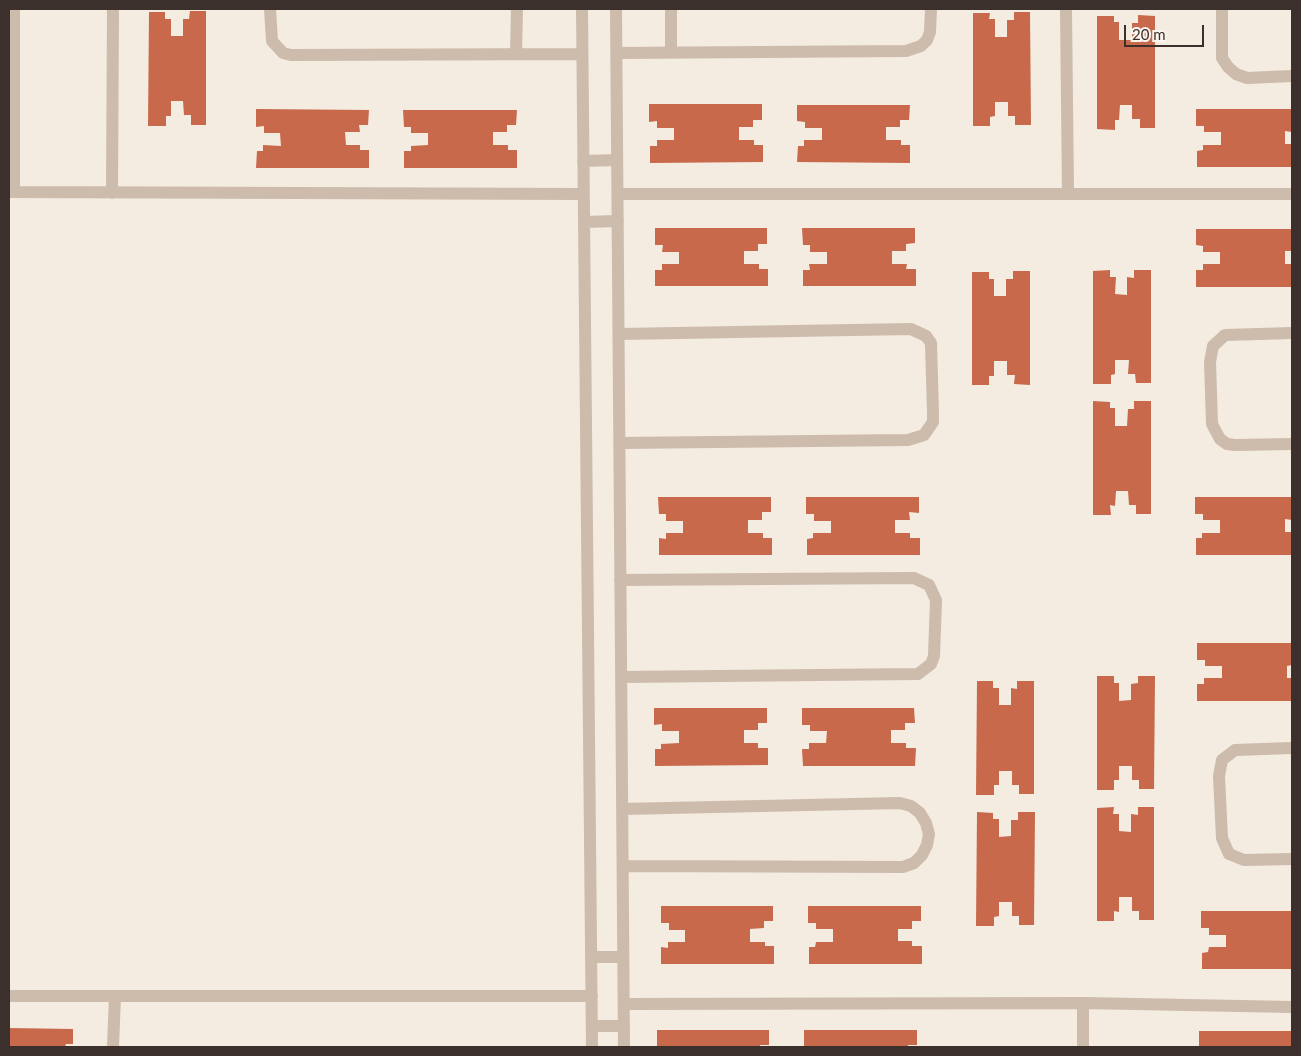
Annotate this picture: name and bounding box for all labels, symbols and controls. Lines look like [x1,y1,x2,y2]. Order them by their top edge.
scale bar [1126,15,1206,47]
text: 20 m [1132,25,1166,43]

